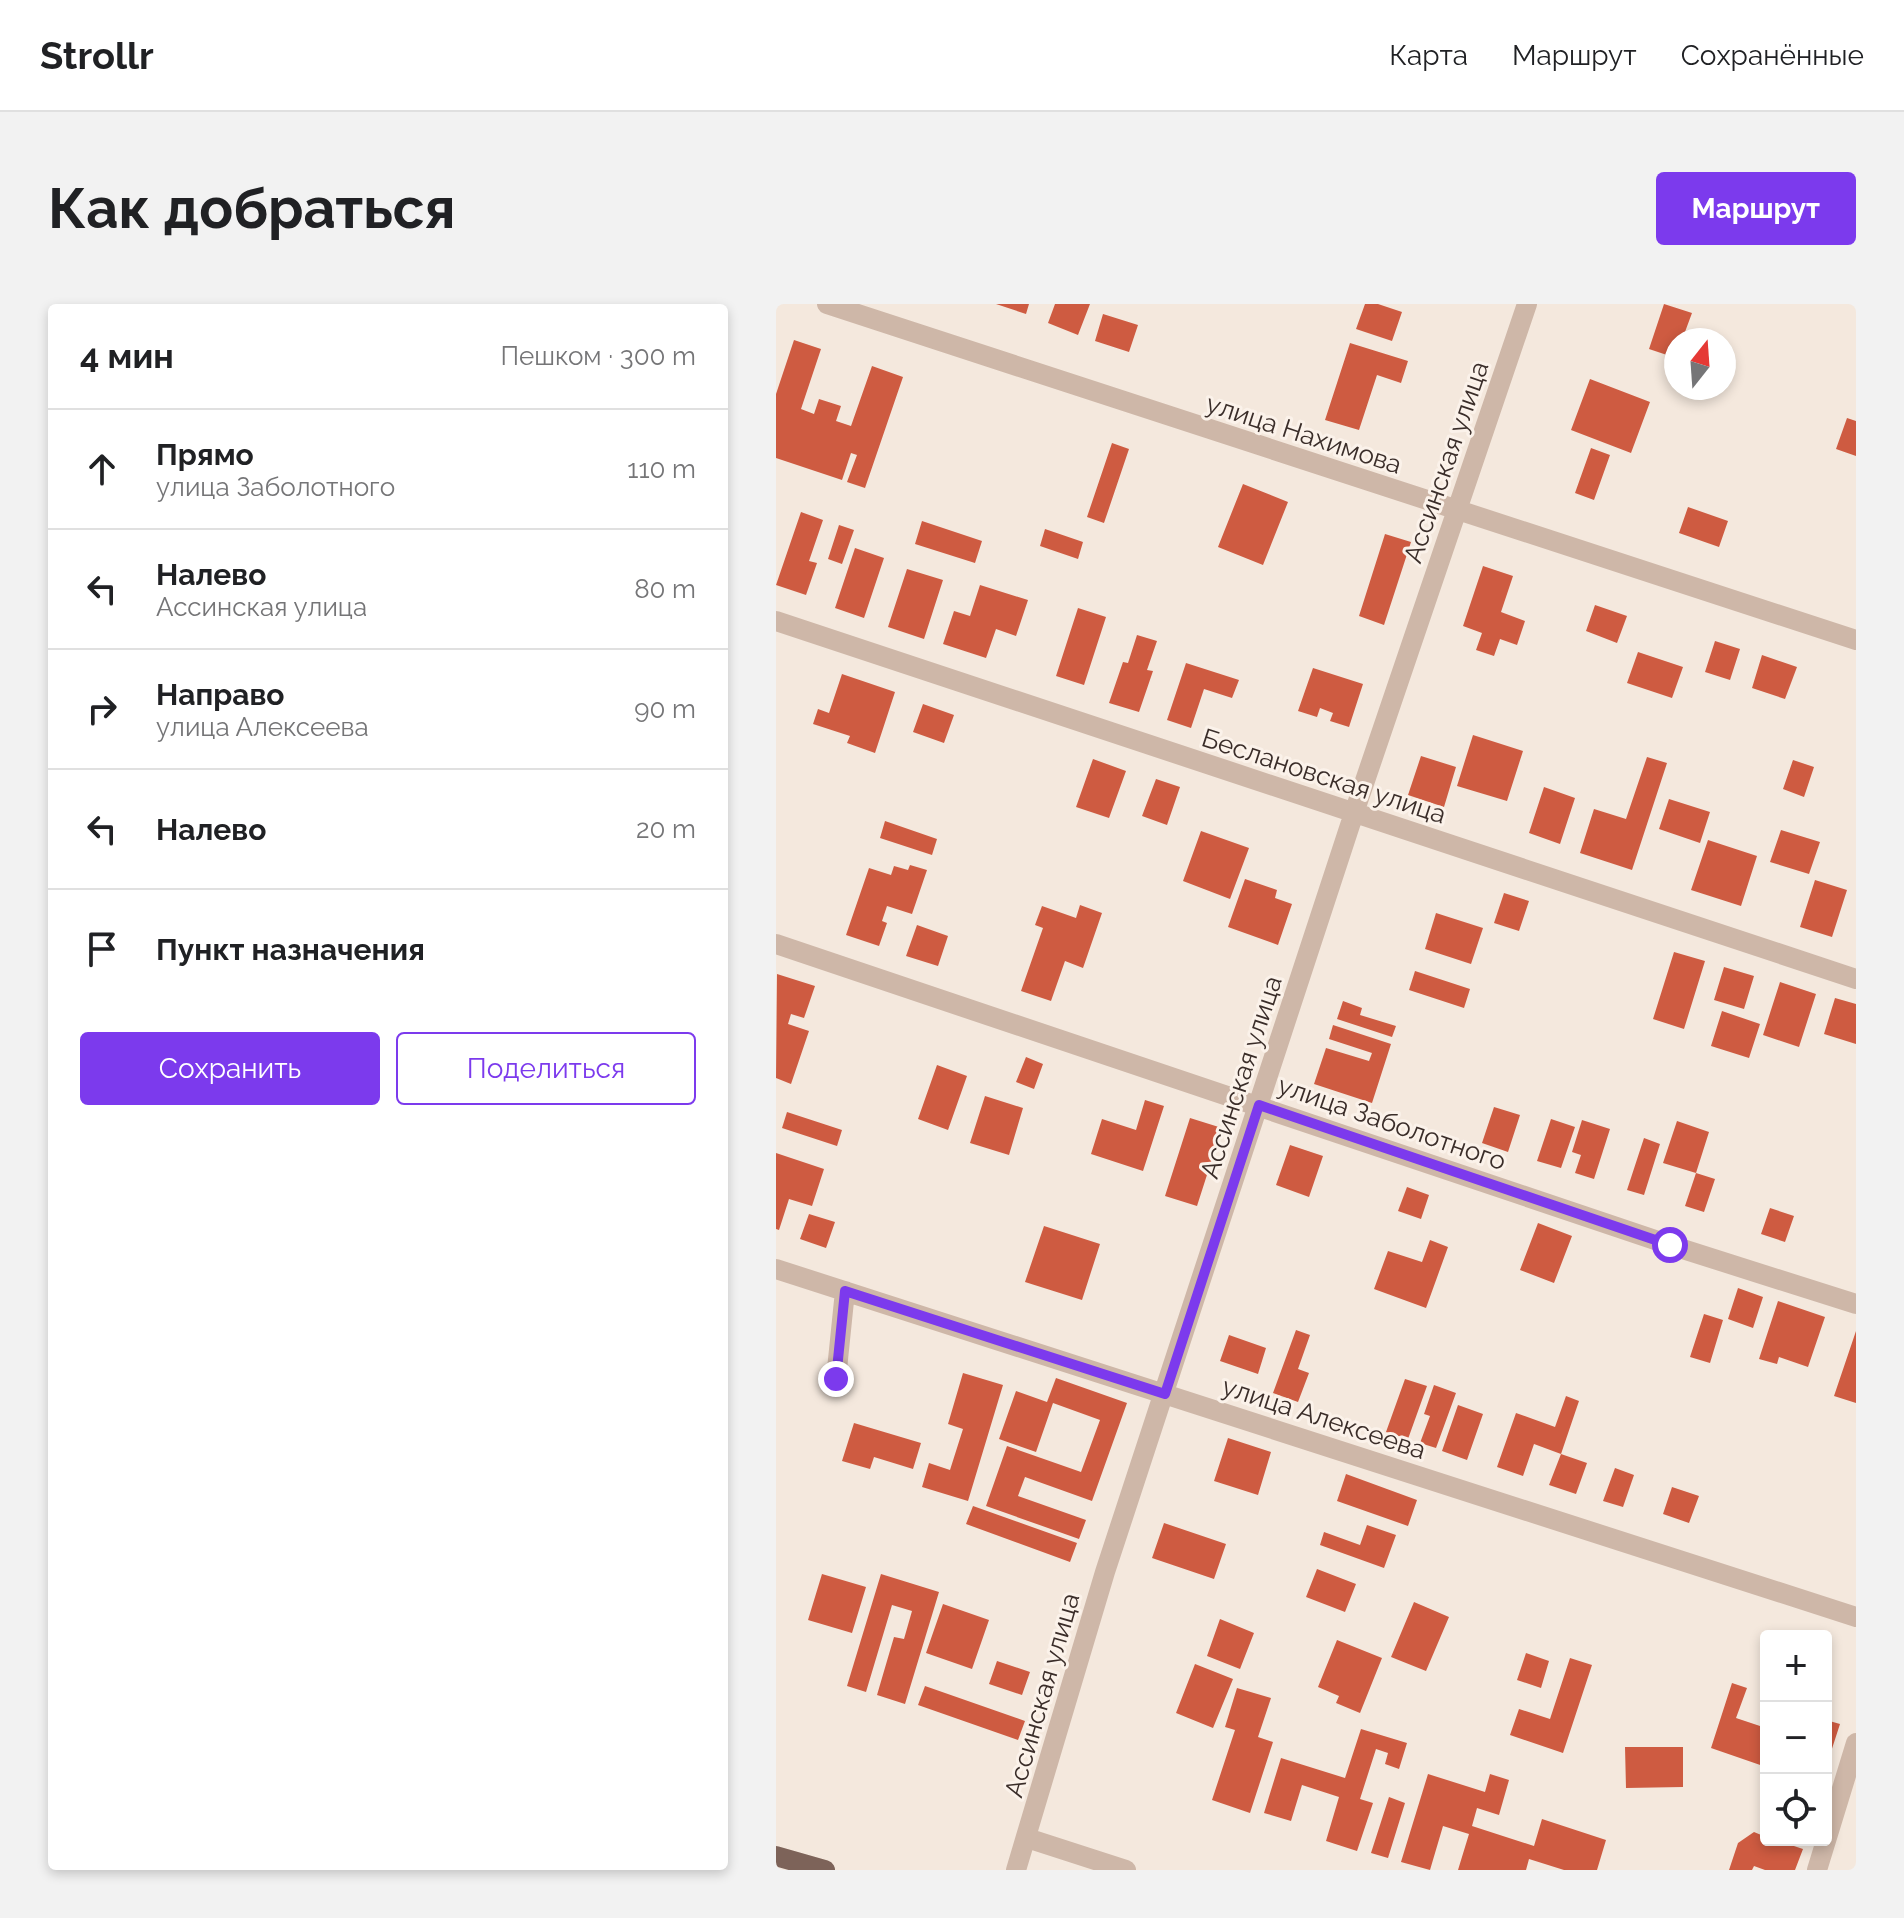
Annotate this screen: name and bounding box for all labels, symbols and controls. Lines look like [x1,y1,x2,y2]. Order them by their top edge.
text: Strollr [40,33,154,78]
text: Карта [1389,39,1468,72]
text: Маршрут [1512,39,1637,72]
text: Сохранённые [1681,39,1864,72]
button: Маршрут [1656,172,1856,245]
text: Как добраться [48,175,455,241]
north arrow [1664,328,1736,400]
text: 4 мин [80,336,174,376]
text: Пешком · 300 m [501,341,696,371]
street label: Ассинская улица [1397,357,1495,567]
street label: улица Нахимова [1202,388,1406,480]
text: Прямо [156,437,254,472]
icon: ahead [80,447,124,491]
text: 110 m [627,454,696,484]
text: улица Заболотного [156,472,395,502]
text: Налево [156,557,266,592]
icon: left [80,567,124,611]
text: 80 m [634,574,696,604]
text: Ассинская улица [156,592,367,622]
text: Направо [156,677,285,712]
icon: right [80,687,124,731]
text: 90 m [634,694,696,724]
text: улица Алексеева [156,712,369,742]
street label: Беслановская улица [1198,722,1450,830]
icon: left [80,807,124,851]
text: Налево [156,812,266,847]
text: 20 m [636,814,696,844]
icon: arrive [80,927,124,971]
text: Пункт назначения [156,932,425,967]
street label: Ассинская улица [1194,972,1288,1182]
button: Сохранить [80,1032,380,1105]
button: Поделиться [396,1032,696,1105]
street label: улица Заболотного [1274,1070,1510,1176]
route start [1652,1227,1688,1263]
route end [818,1361,854,1397]
street label: улица Алексеева [1218,1371,1430,1465]
street label: Ассинская улица [998,1589,1086,1801]
map controls [1760,1630,1832,1846]
button: + [1760,1630,1832,1702]
button: − [1760,1702,1832,1774]
button: locate [1760,1774,1832,1846]

